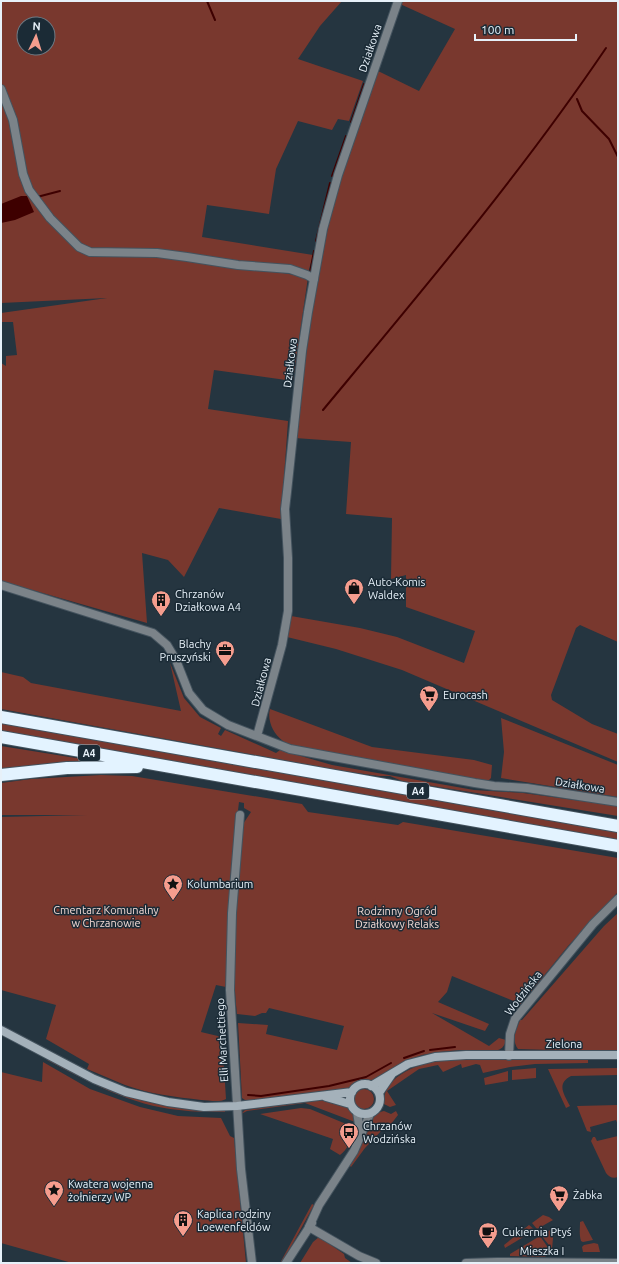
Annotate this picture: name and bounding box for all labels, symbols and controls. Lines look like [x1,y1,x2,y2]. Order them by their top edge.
north arrow [16,16,56,56]
scale bar [475,16,576,42]
text: N [32,20,41,32]
street label: Działkowa [356,22,384,74]
text: 100 m [481,23,514,36]
street label: Działkowa [281,337,299,389]
place label: Auto-Komis Waldex [368,576,426,601]
shop icon: Auto-Komis Waldex [343,577,365,605]
place label: Chrzanów Działkowa A4 [175,588,241,613]
building icon: Chrzanów Działkowa A4 [150,589,172,617]
place label: Blachy Pruszyński [160,638,212,663]
office icon: Blachy Pruszyński [214,639,236,667]
street label: Działkowa [249,656,273,708]
supermarket icon: Eurocash [418,684,440,712]
place label: Eurocash [443,689,488,701]
road number: A4 [78,745,100,761]
street label: Działkowa [554,775,606,795]
road number: A4 [407,783,429,799]
place icon: Kolumbarium [162,873,184,901]
place label: Kolumbarium [187,878,253,890]
park label: Cmentarz Komunalny w Chrzanowie [53,904,159,929]
park label: Rodzinny Ogród Działkowy Relaks [355,905,439,930]
street label: Wodzińska [502,968,544,1018]
street label: Elli Marchettiego [214,998,230,1082]
street label: Zielona [546,1038,582,1050]
place label: Chrzanów Wodzińska [363,1120,416,1145]
bus stop icon: Chrzanów Wodzińska [338,1121,360,1149]
place label: Kwatera wojenna żołnierzy WP [68,1178,153,1203]
place icon: Kwatera wojenna żołnierzy WP [43,1179,65,1207]
supermarket icon: Żabka [548,1184,570,1212]
place label: Żabka [573,1189,603,1201]
place label: Kaplica rodziny Loewenfeldów [197,1208,272,1233]
building icon: Kaplica rodziny Loewenfeldów [172,1209,194,1237]
cafe icon: Cukiernia Ptyś [477,1221,499,1249]
place label: Cukiernia Ptyś [502,1226,572,1238]
street label: Mieszka I [520,1245,564,1257]

